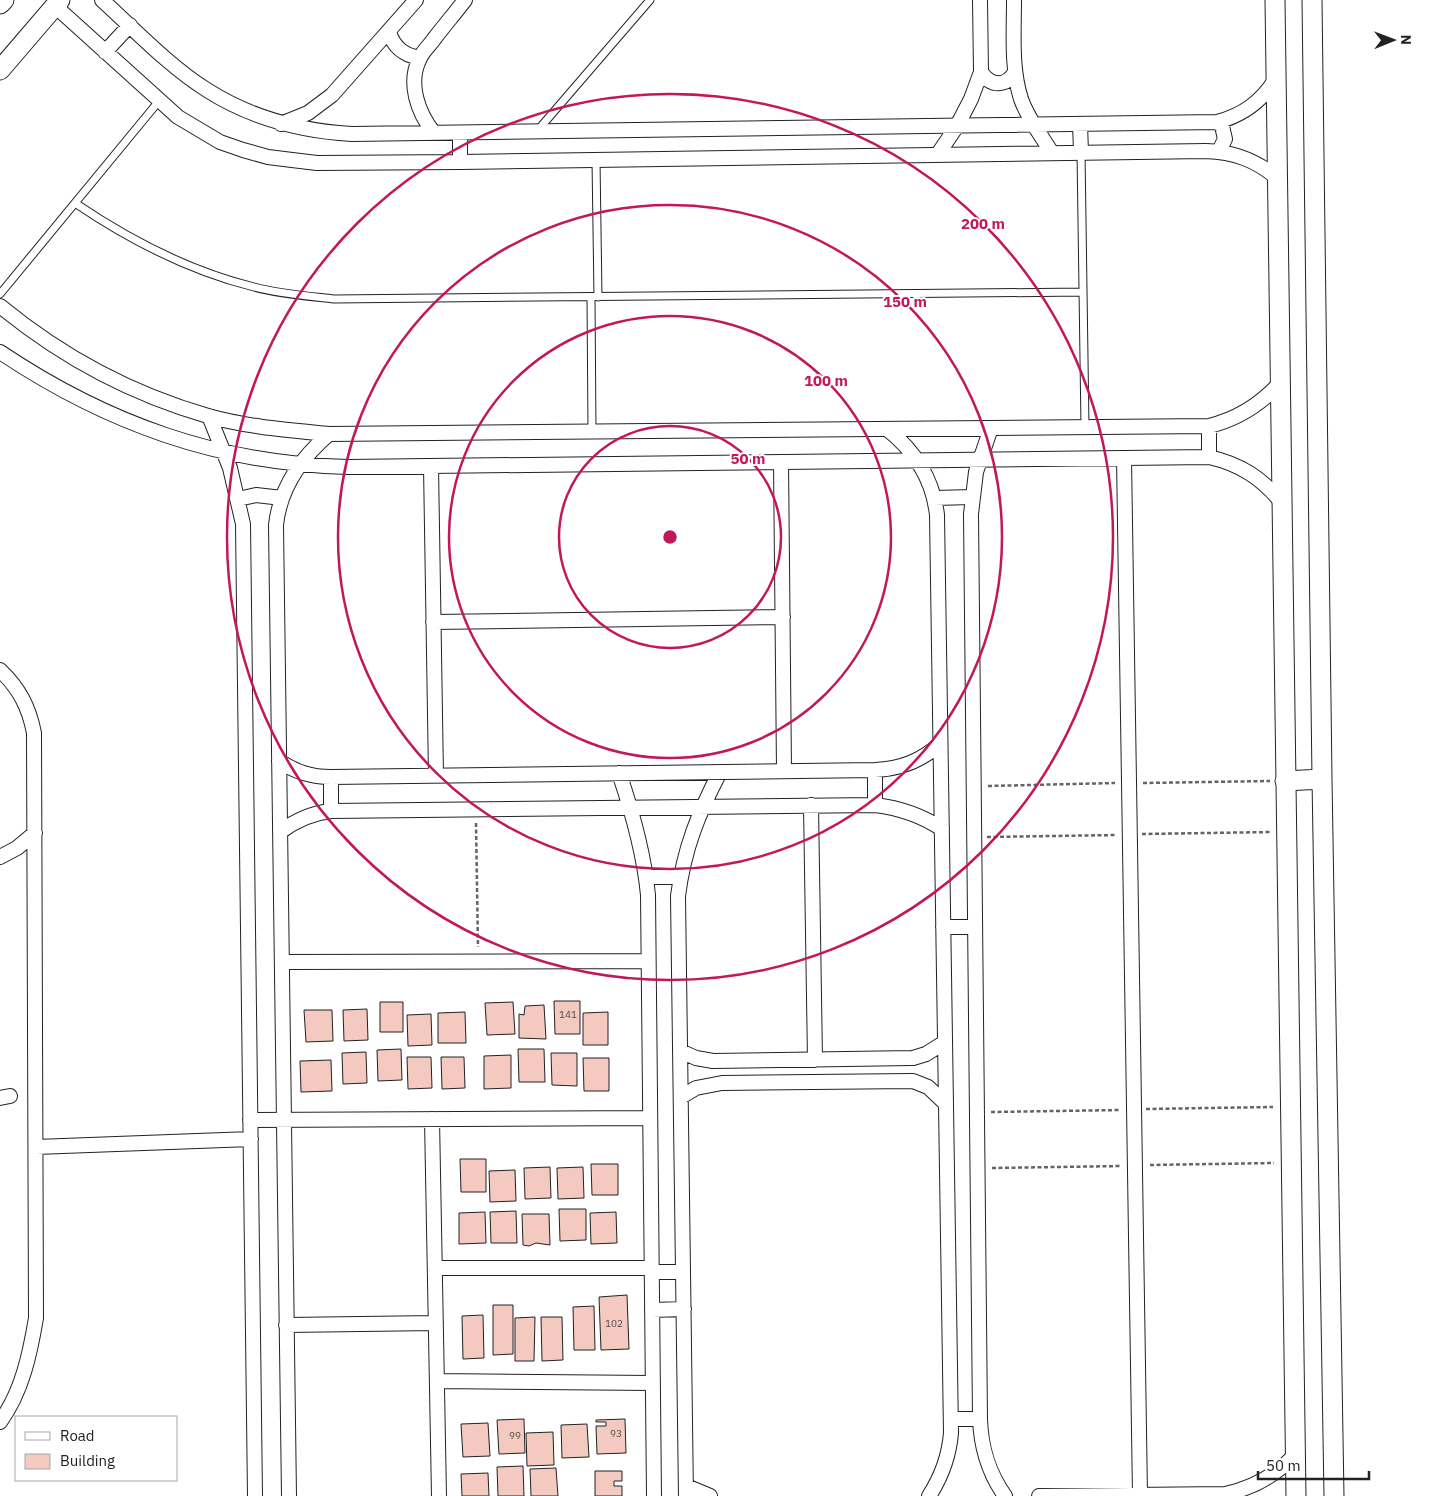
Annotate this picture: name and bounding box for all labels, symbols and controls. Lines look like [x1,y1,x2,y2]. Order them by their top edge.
north arrow [1368,15,1418,65]
text: N [1397,35,1415,45]
text: 200 m [961,214,1005,233]
text: 150 m [883,292,927,311]
text: 100 m [804,371,848,390]
text: 50 m [731,449,765,468]
centre of rings [661,528,679,546]
house number: 141 [559,1008,577,1021]
house number: 102 [605,1317,623,1330]
legend [15,1416,178,1481]
text: Road [60,1426,95,1445]
house number: 93 [610,1427,622,1440]
house number: 99 [509,1429,521,1442]
scale bar [1258,1448,1369,1480]
text: Building [60,1451,115,1470]
text: 50 m [1266,1456,1301,1475]

